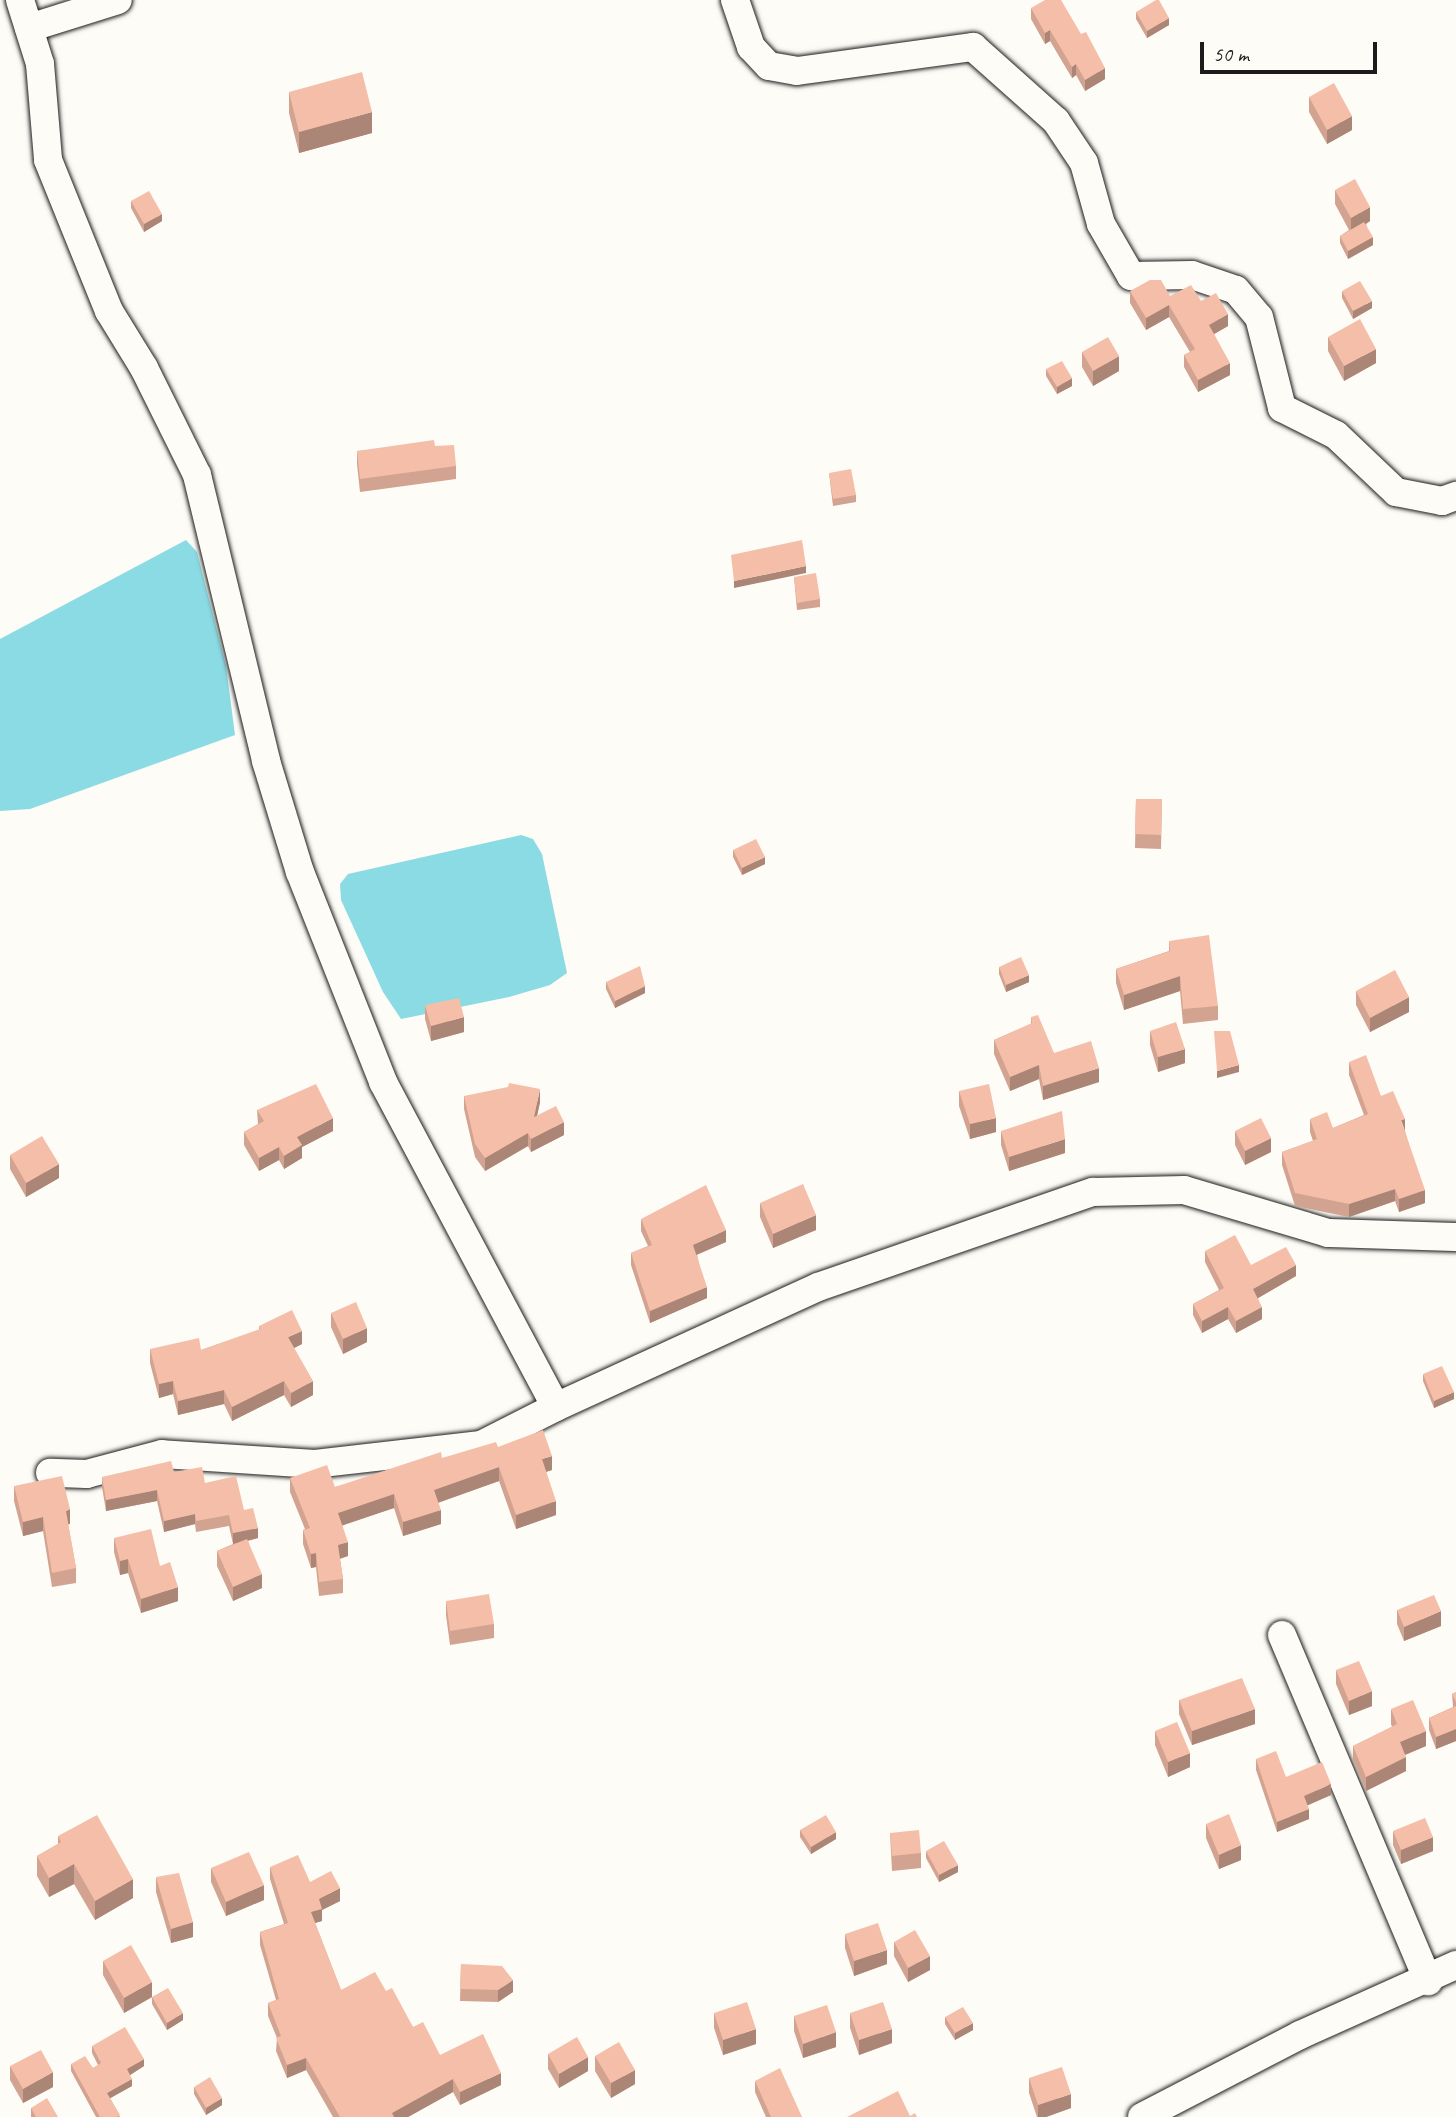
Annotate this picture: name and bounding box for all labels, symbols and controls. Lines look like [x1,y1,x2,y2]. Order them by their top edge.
scale bar [1204,28,1381,72]
text: 50 m [1213,41,1249,67]

